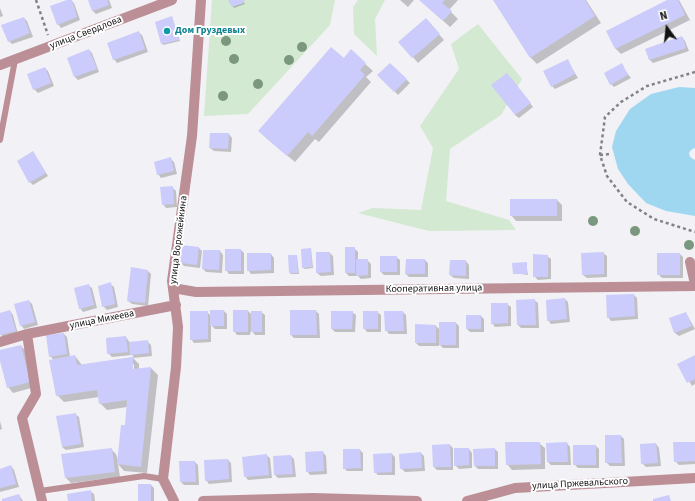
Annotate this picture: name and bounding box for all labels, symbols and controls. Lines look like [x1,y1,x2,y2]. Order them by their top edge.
north arrow [647,8,687,48]
text: N [658,8,669,24]
street label: улица Свердлова [48,14,124,52]
place label: Дом Груздевых [175,25,245,37]
marker: Дом Груздевых [162,26,172,36]
street label: улица Ворожейкина [168,195,190,285]
street label: Кооперативная улица [386,282,482,296]
street label: улица Михеева [69,308,135,332]
street label: улица Пржевальского [532,475,628,493]

